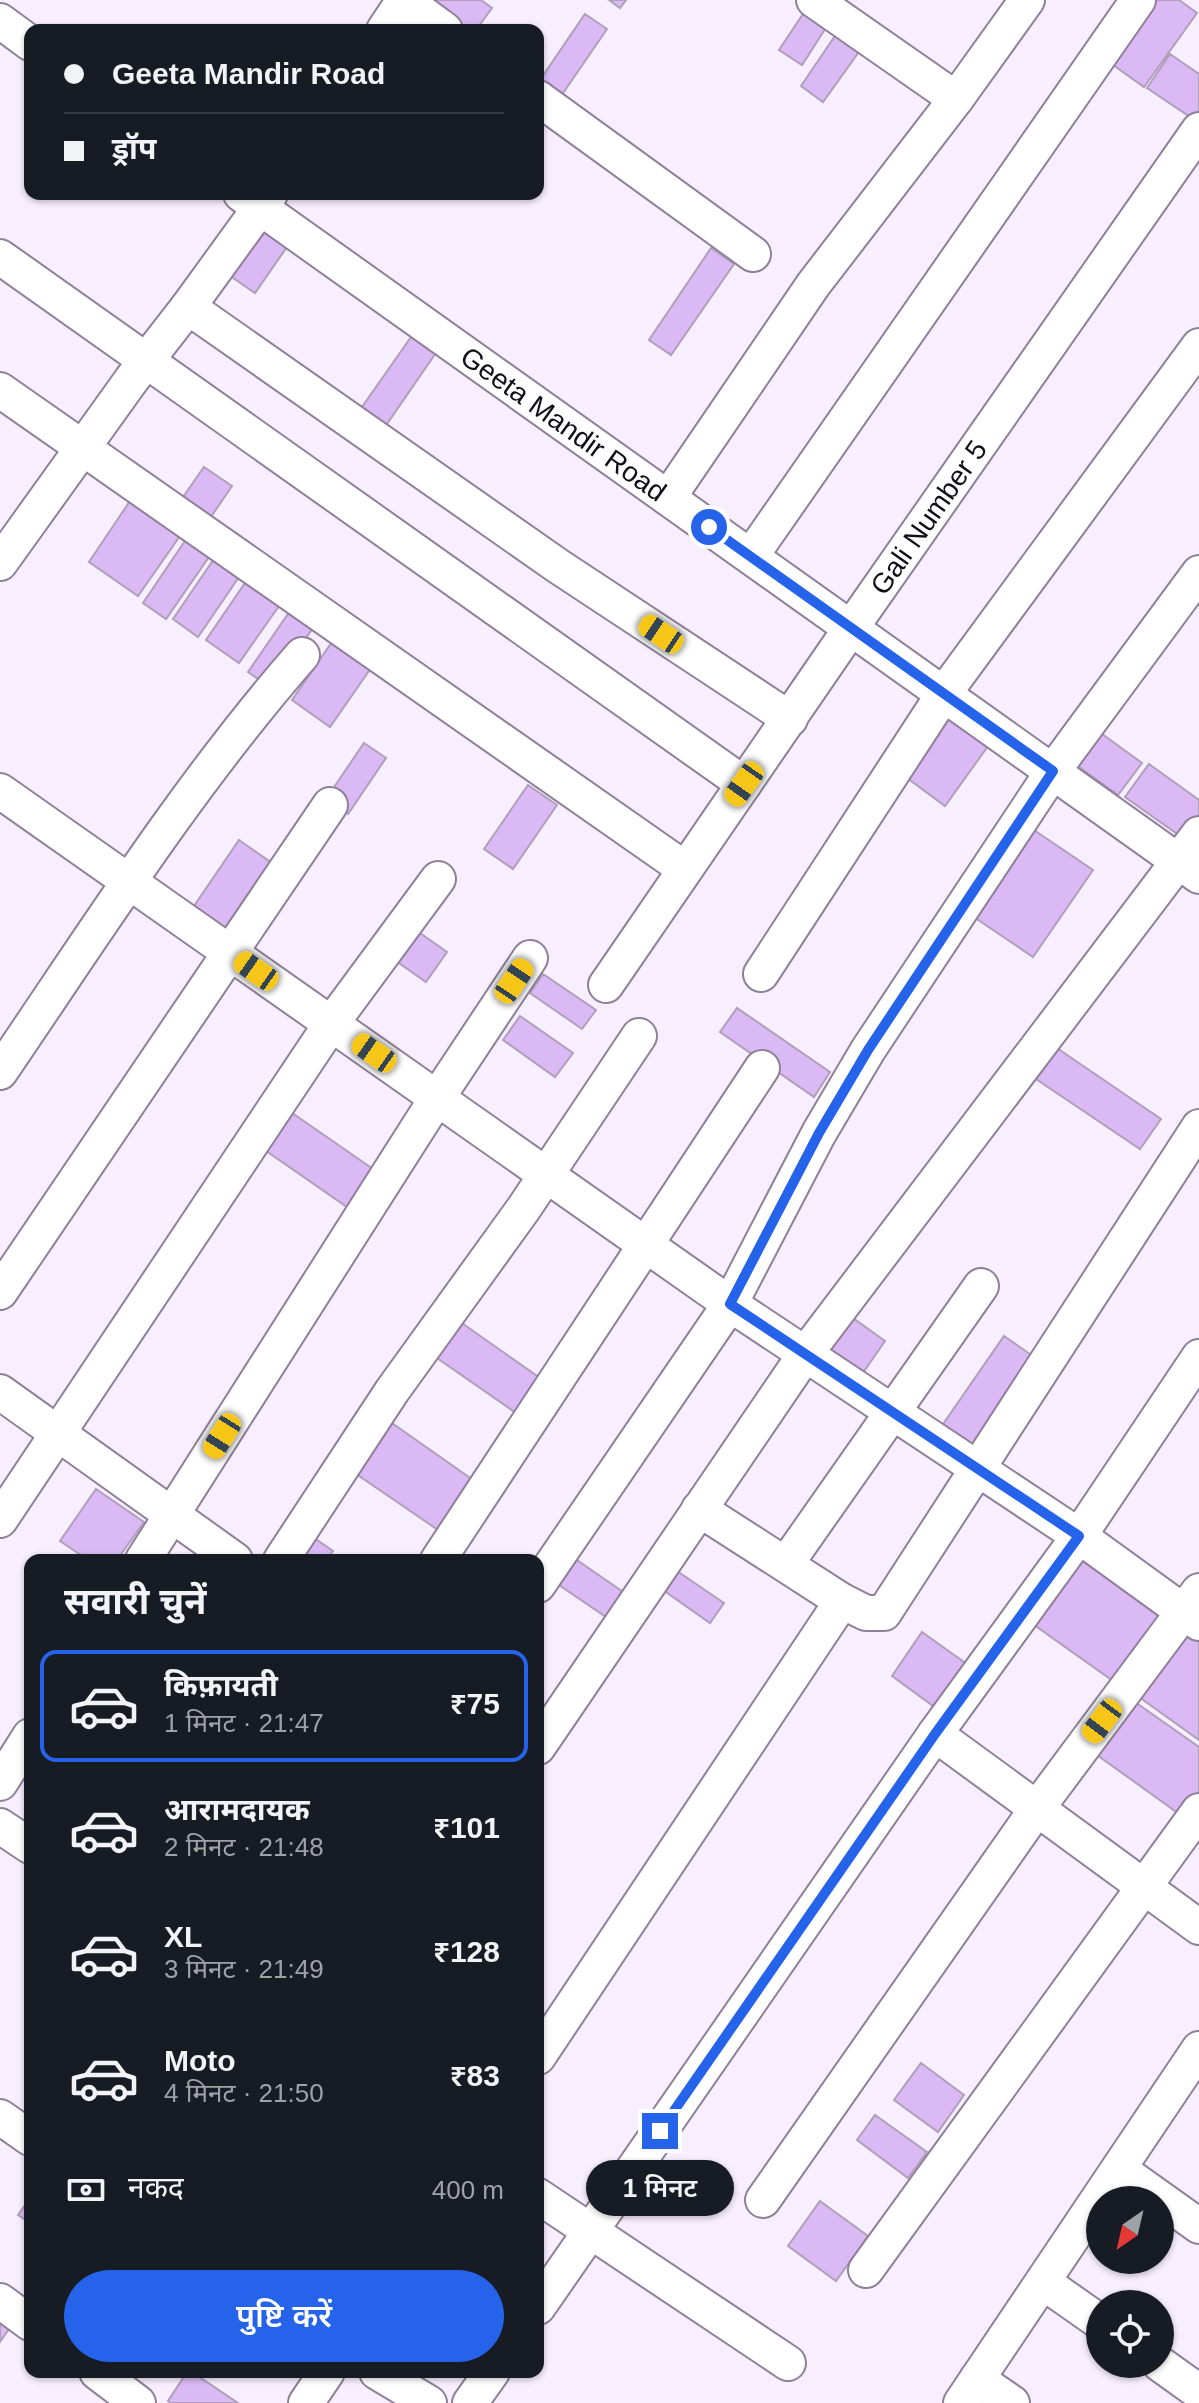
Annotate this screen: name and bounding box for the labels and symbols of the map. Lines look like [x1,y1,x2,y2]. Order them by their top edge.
street label: Geeta Mandir Road [455,340,672,507]
street label: Gali Number 5 [864,434,993,600]
route start [691,509,727,545]
car [634,611,688,657]
car [720,757,768,811]
car [229,947,283,995]
car [491,954,537,1008]
car [347,1029,401,1077]
car [199,1409,245,1463]
car [1078,1695,1126,1747]
route end [642,2113,678,2149]
callout: 1 मिनट [586,2159,734,2215]
north arrow [1086,2186,1174,2274]

